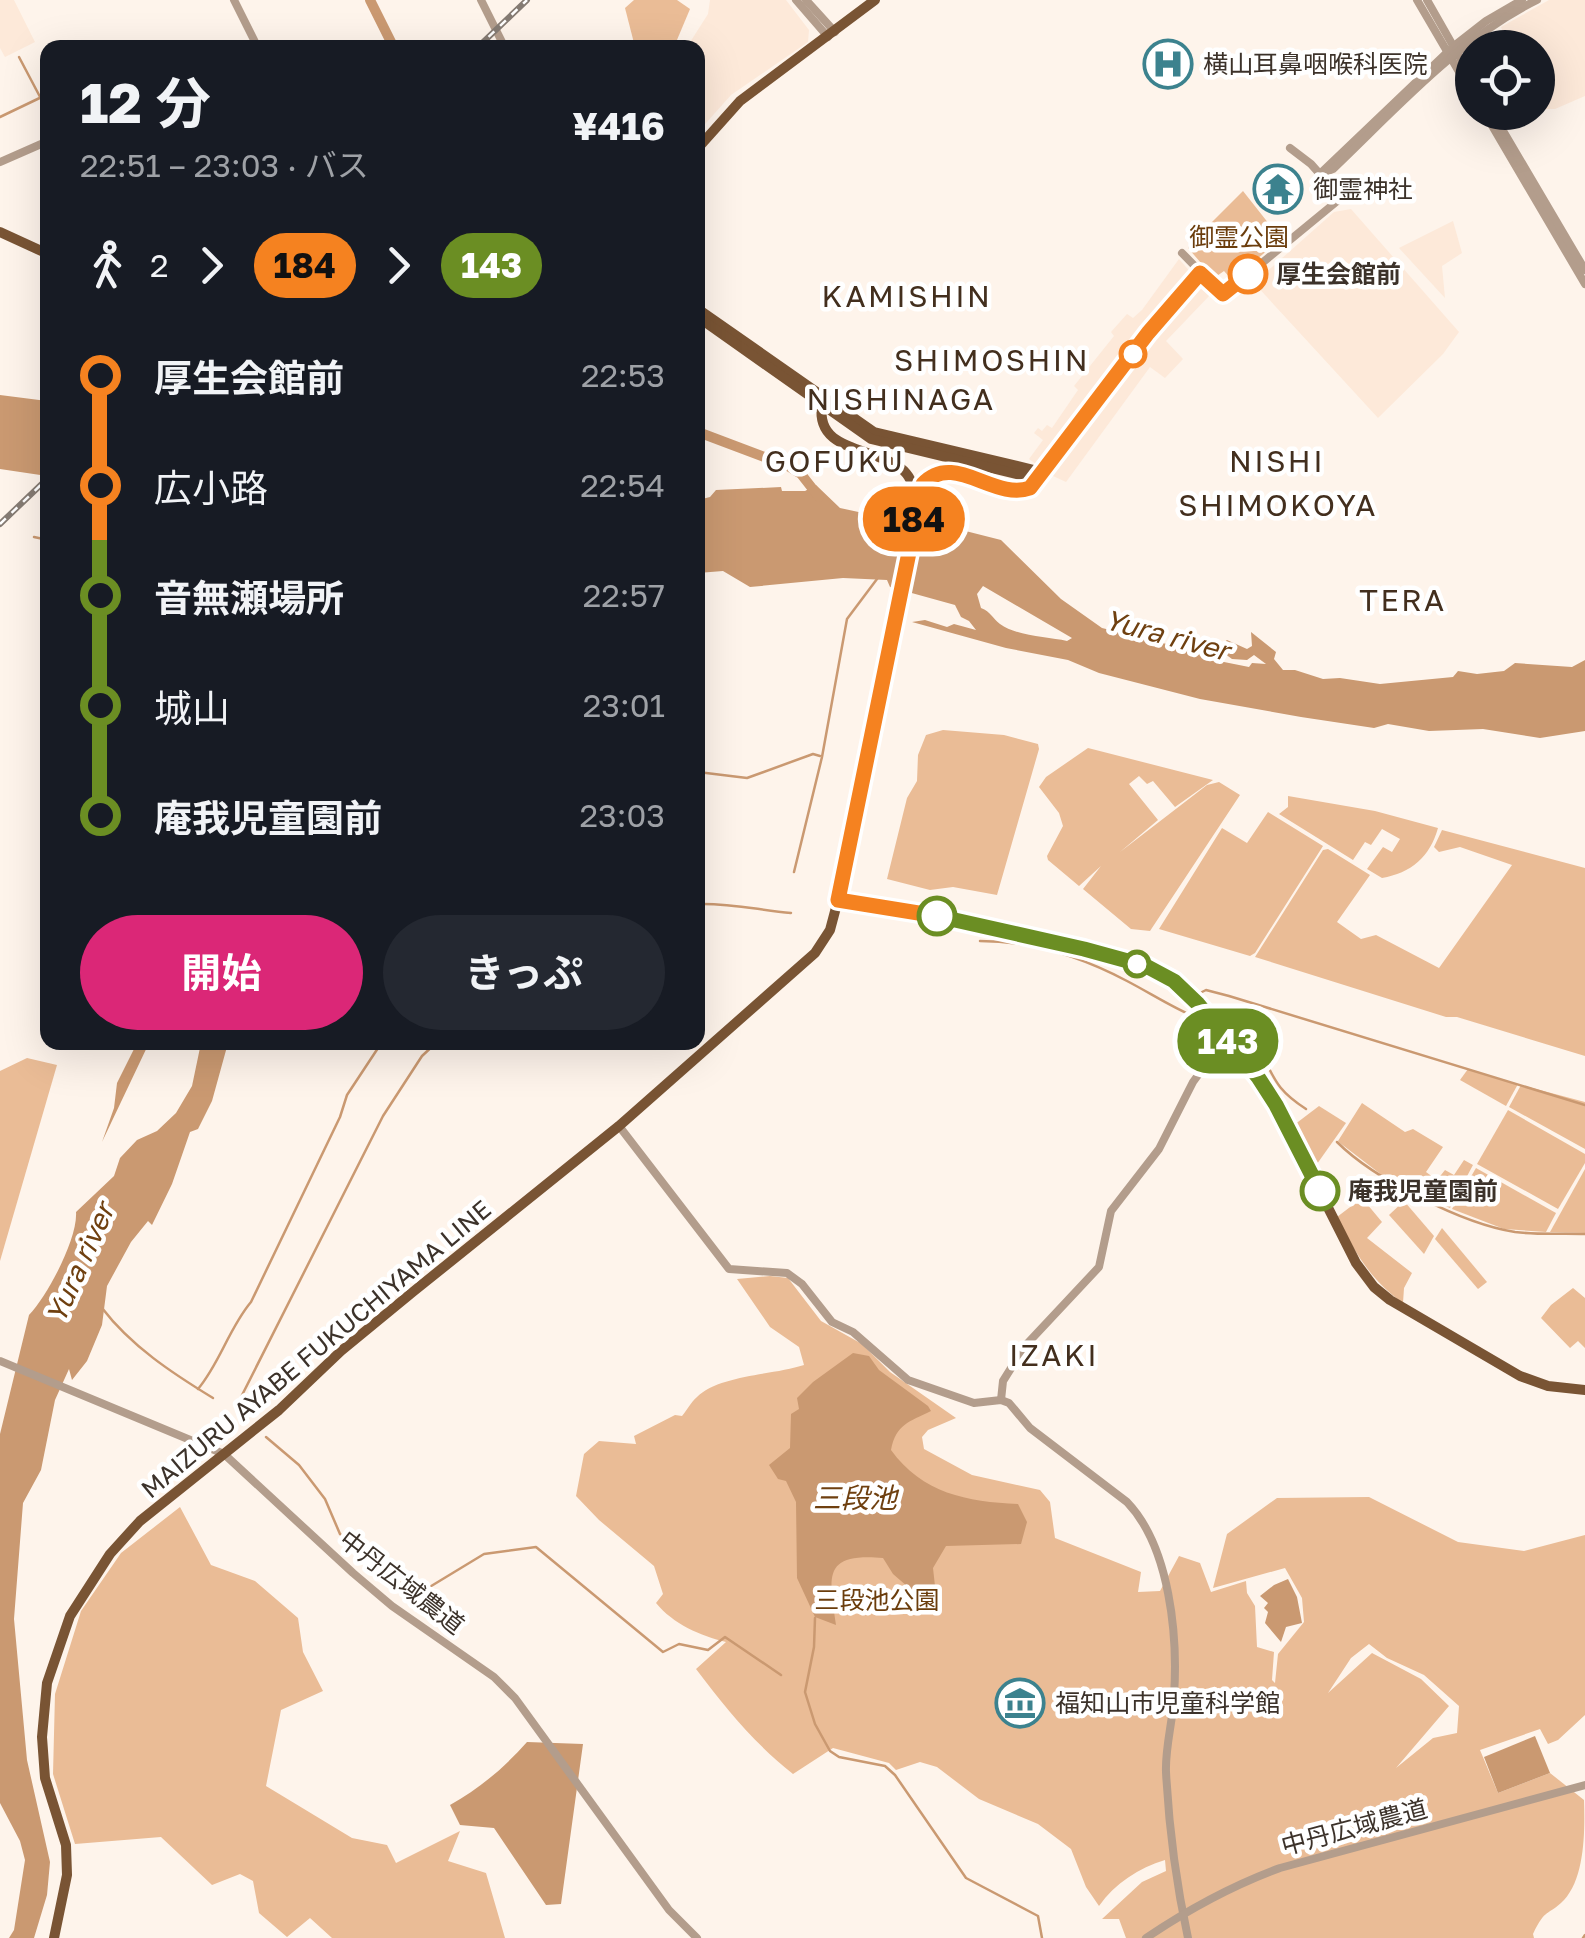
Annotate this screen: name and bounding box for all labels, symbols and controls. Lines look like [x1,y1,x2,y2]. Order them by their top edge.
map controls [1455,30,1555,130]
button: locate [1455,30,1555,130]
hospital icon: 横山耳鼻咽喉科医院 [1142,38,1194,90]
place label: 横山耳鼻咽喉科医院 [1203,48,1428,79]
text: 12 分 [80,69,211,135]
text: ¥416 [572,103,665,148]
text: 22:51 – 23:03 · バス [80,146,369,184]
temple icon: 御霊神社 [1252,163,1304,215]
place label: 御霊神社 [1313,173,1413,204]
park label: 御霊公園 [1189,221,1289,252]
icon: walk [80,238,135,293]
icon: forward [184,238,239,293]
icon: forward [371,238,426,293]
text: 184 [274,244,336,286]
text: 143 [461,244,522,286]
text: 2 [150,246,169,284]
marker: 厚生会館前 [1229,255,1267,293]
place label: 厚生会館前 [1276,258,1401,289]
district label: KAMISHIN [822,278,992,314]
unlabelled marker [1120,341,1146,367]
district label: SHIMOSHIN [894,342,1090,378]
text: 厚生会館前 [154,355,344,400]
text: 22:53 [581,356,665,394]
district label: NISHINAGA [806,381,996,417]
district label: GOFUKU [765,443,905,479]
district label: NISHI [1229,443,1325,479]
text: 広小路 [154,465,268,510]
text: 22:54 [580,466,665,504]
line badge: 184 [856,486,972,552]
district label: SHIMOKOYA [1178,487,1378,523]
text: 184 [883,498,945,540]
text: 音無瀬場所 [154,575,344,620]
text: 22:57 [583,576,665,614]
district label: TERA [1359,582,1447,618]
water label: Yura river [1101,602,1237,668]
text: 城山 [154,685,230,730]
text: 23:01 [583,686,665,724]
text: 庵我児童園前 [154,795,382,840]
text: 23:03 [580,796,665,834]
unlabelled marker [918,897,956,935]
button: 開始 [80,915,363,1030]
button: きっぷ [383,915,665,1030]
unlabelled marker [1124,951,1150,977]
line badge: 143 [1170,1008,1286,1074]
text: 143 [1197,1020,1259,1062]
marker: 庵我児童園前 [1301,1172,1339,1210]
place label: 庵我児童園前 [1348,1175,1498,1206]
street label: MAIZURU AYABE FUKUCHIYAMA LINE [135,1193,497,1504]
water label: Yura river [39,1194,122,1328]
district label: IZAKI [1009,1337,1099,1373]
water label: 三段池 [813,1481,900,1514]
street label: 中丹広域農道 [334,1523,471,1640]
park label: 三段池公園 [814,1584,940,1615]
museum icon: 福知山市児童科学館 [994,1677,1046,1729]
place label: 福知山市児童科学館 [1055,1687,1280,1718]
street label: 中丹広域農道 [1277,1792,1430,1861]

